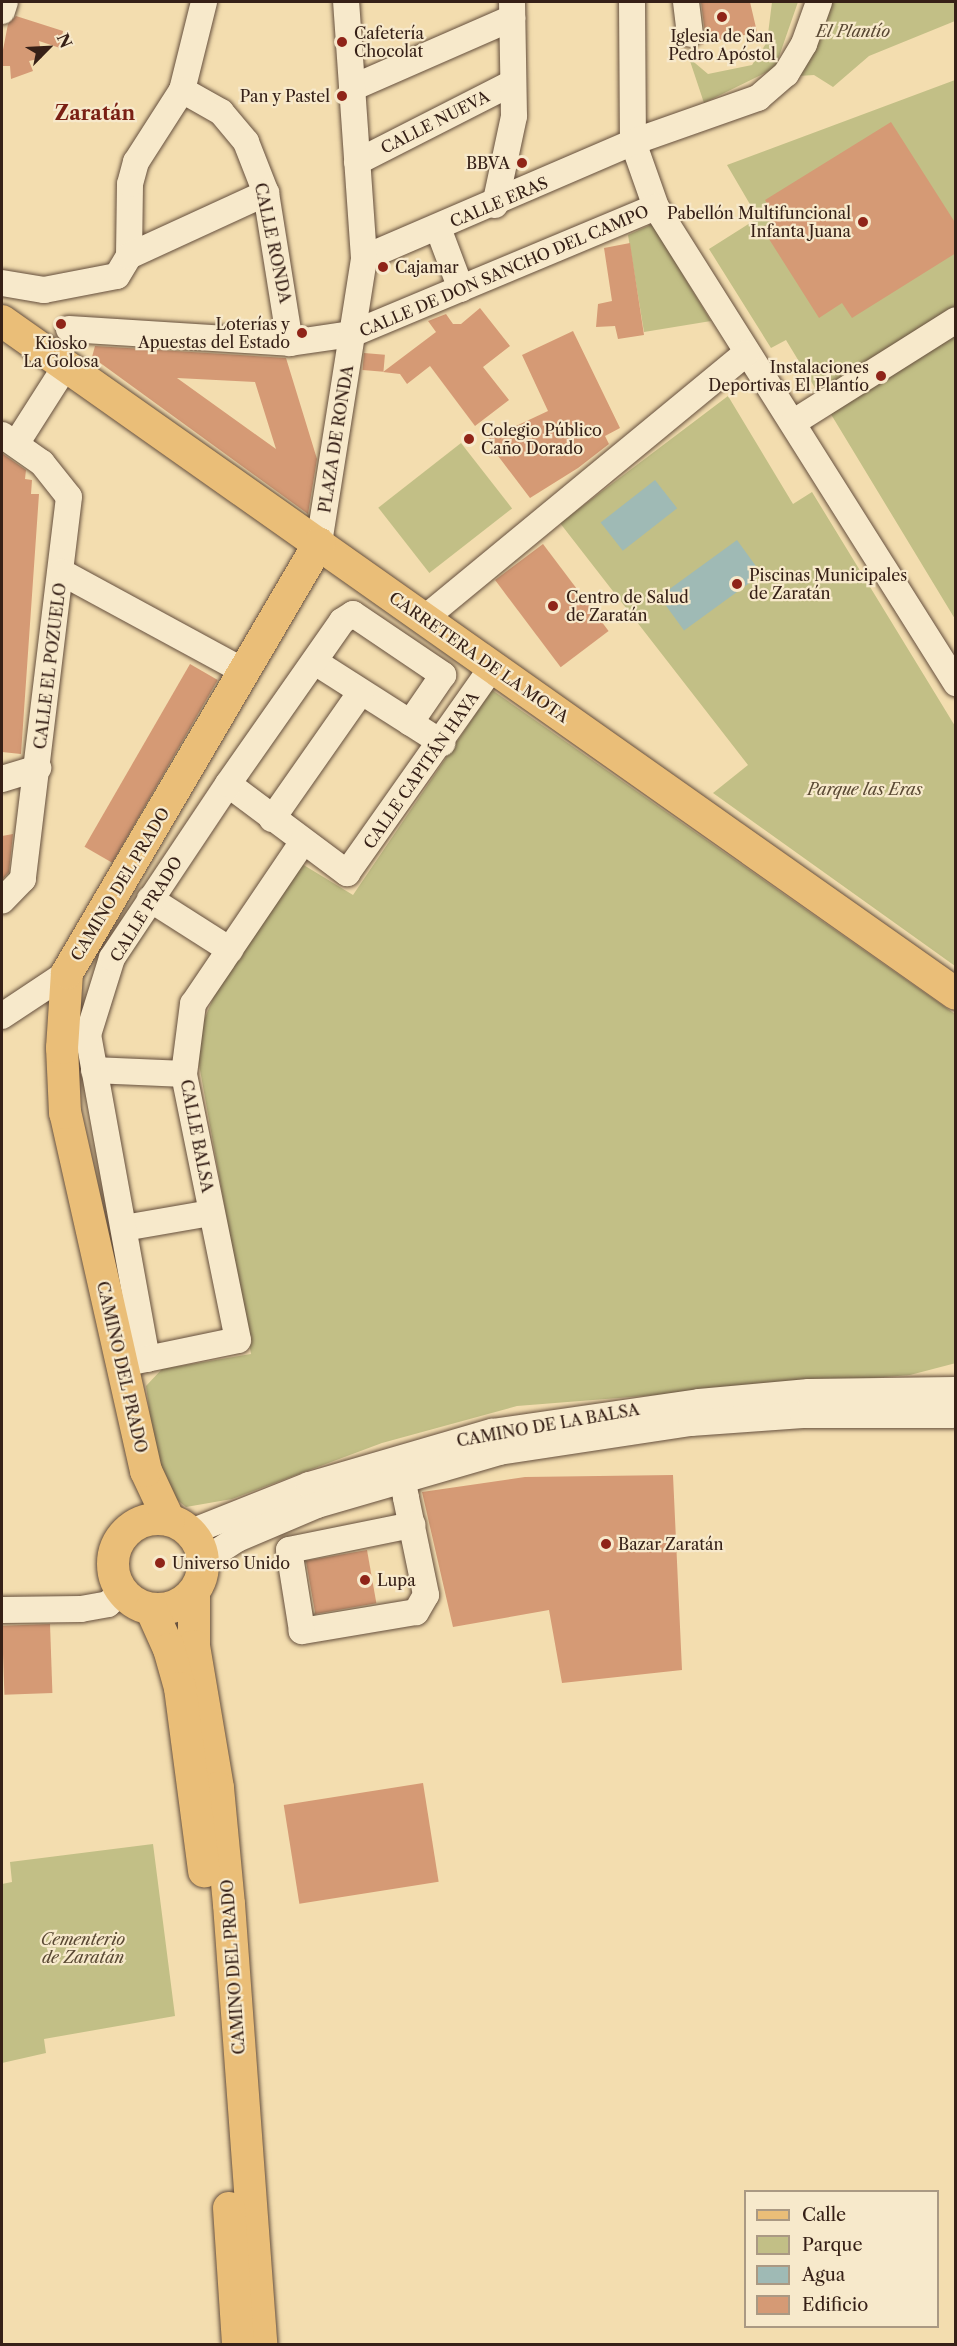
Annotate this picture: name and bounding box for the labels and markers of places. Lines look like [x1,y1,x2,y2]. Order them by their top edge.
marker: Iglesia de San Pedro Apóstol [715,10,729,24]
place label: Cafetería Chocolat [354,23,424,61]
place label: Iglesia de San Pedro Apóstol [668,26,776,64]
marker: Cafetería Chocolat [335,35,349,49]
place label: Pan y Pastel [239,86,330,106]
marker: Pan y Pastel [335,89,349,103]
place label: BBVA [466,153,510,173]
marker: BBVA [515,156,529,170]
place label: Pabellón Multifuncional Infanta Juana [667,203,851,241]
marker: Pabellón Multifuncional Infanta Juana [856,215,870,229]
place label: Cajamar [395,257,459,277]
marker: Cajamar [376,260,390,274]
place label: Loterías y Apuestas del Estado [138,314,290,352]
marker: Kiosko La Golosa [54,317,68,331]
marker: Loterías y Apuestas del Estado [295,326,309,340]
place label: Kiosko La Golosa [23,333,99,371]
place label: Instalaciones Deportivas El Plantío [708,357,869,395]
marker: Instalaciones Deportivas El Plantío [874,369,888,383]
place label: Colegio Público Caño Dorado [481,420,602,458]
marker: Colegio Público Caño Dorado [462,432,476,446]
place label: Piscinas Municipales de Zaratán [749,565,907,603]
marker: Piscinas Municipales de Zaratán [730,577,744,591]
place label: Centro de Salud de Zaratán [566,587,689,625]
marker: Centro de Salud de Zaratán [544,597,562,615]
place label: Bazar Zaratán [618,1534,724,1554]
marker: Bazar Zaratán [599,1537,613,1551]
place label: Universo Unido [172,1553,290,1573]
marker: Universo Unido [153,1556,167,1570]
place label: Lupa [377,1570,416,1590]
marker: Lupa [358,1573,372,1587]

